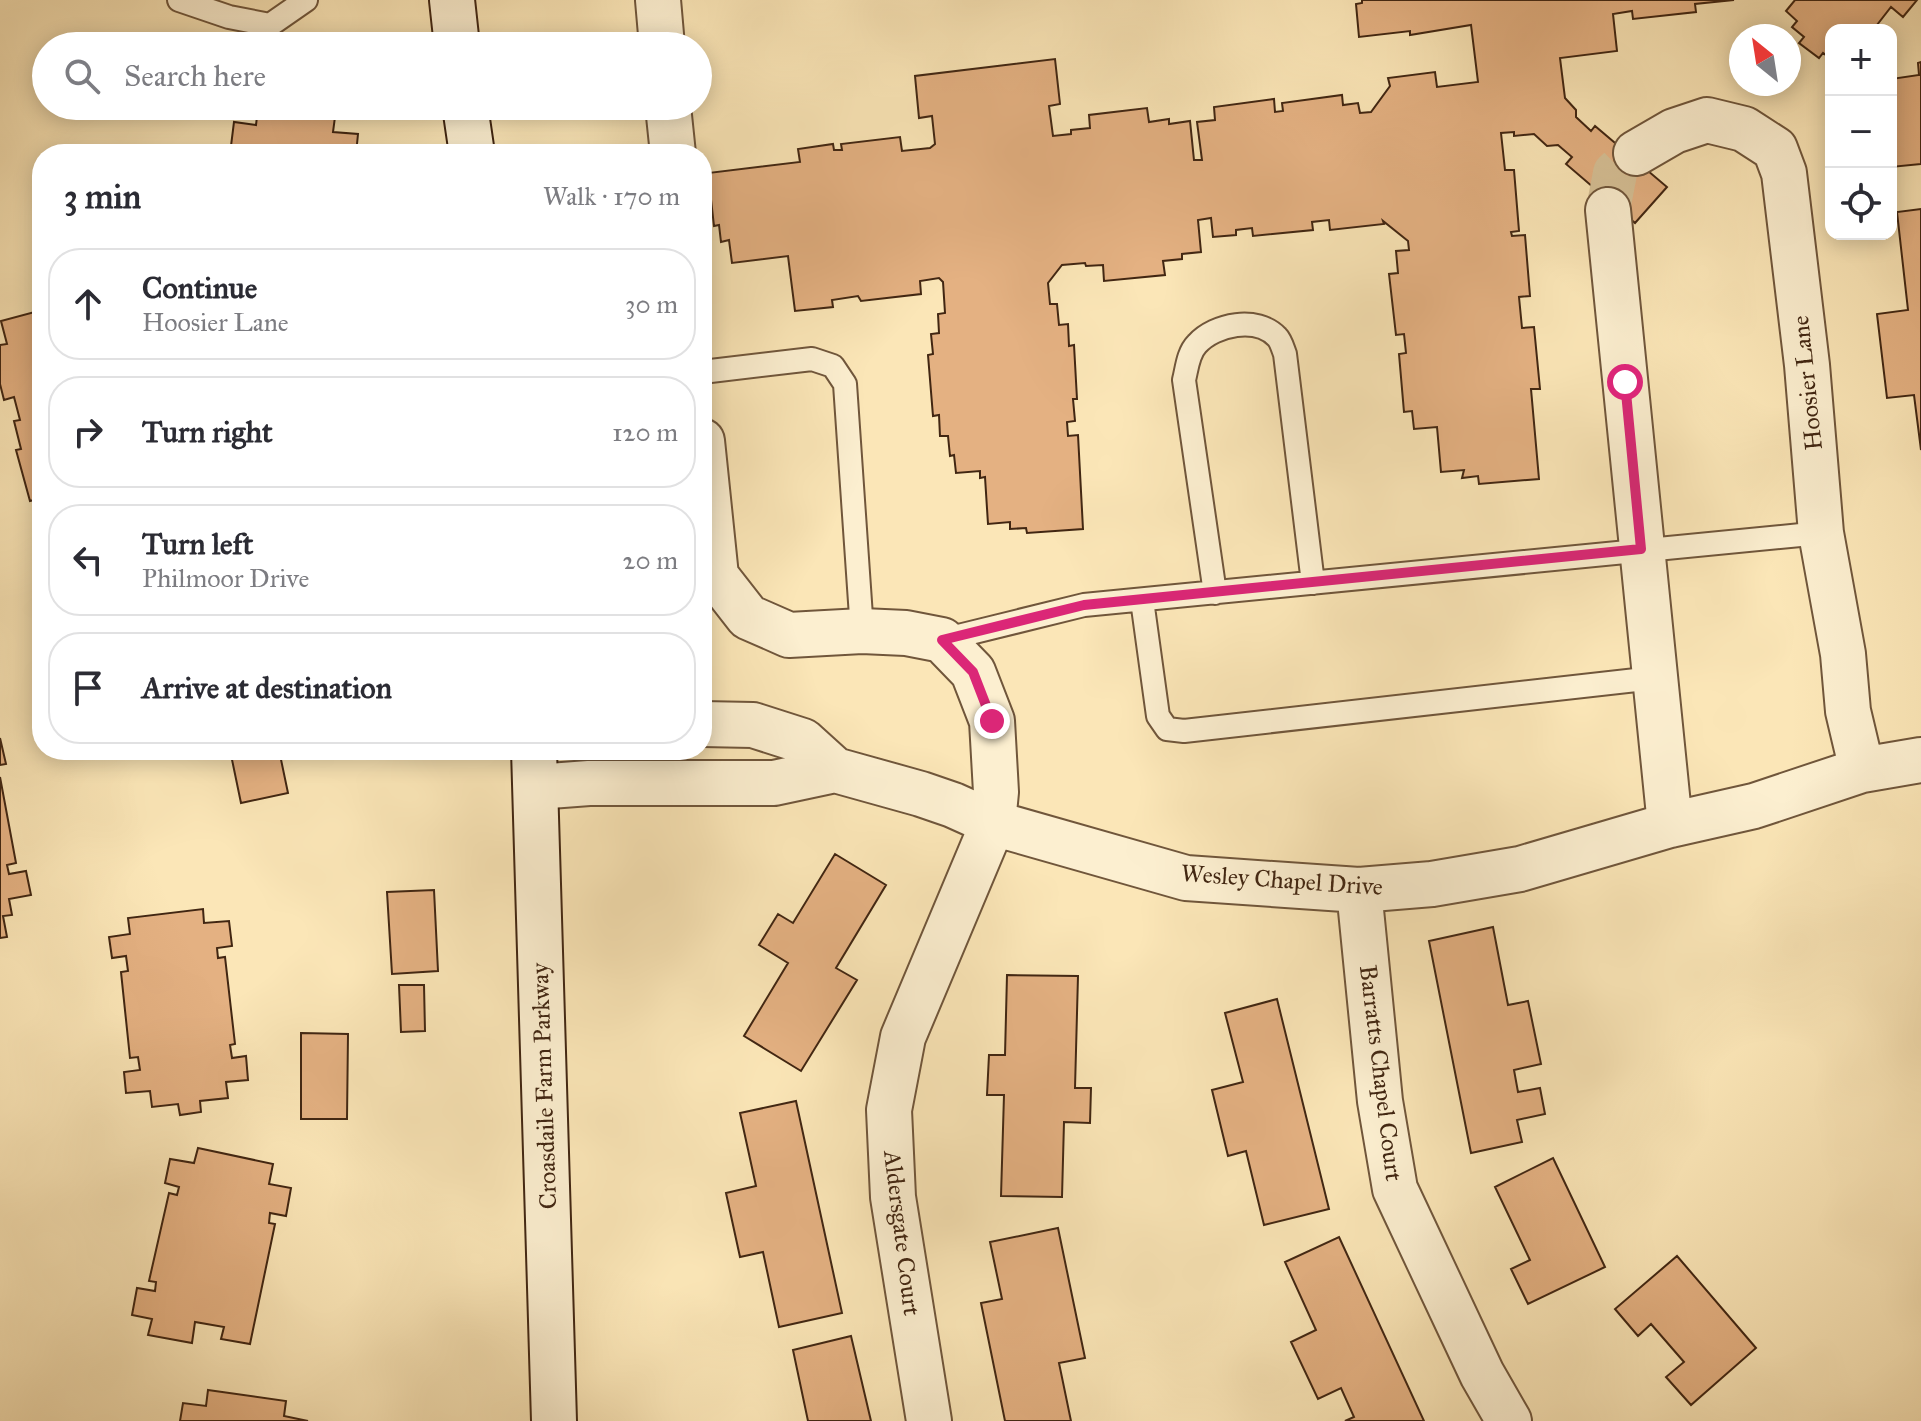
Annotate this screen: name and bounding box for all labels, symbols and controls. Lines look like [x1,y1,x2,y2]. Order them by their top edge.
north arrow [1729,24,1801,96]
map controls [1825,24,1897,240]
button: + [1825,24,1897,96]
search box [32,32,712,120]
icon: search [60,54,104,98]
text: Search here [124,58,266,94]
button: − [1825,96,1897,168]
button: locate [1825,168,1897,240]
text: 3 min [64,176,141,217]
text: Walk · 170 m [543,180,680,212]
text: Continue [142,270,257,306]
icon: ahead [66,282,110,326]
text: 30 m [625,288,678,320]
text: Hoosier Lane [142,306,289,338]
street label: Hoosier Lane [1785,314,1829,452]
route start [1607,364,1643,400]
icon: right [66,410,110,454]
text: Turn right [142,414,273,450]
text: 120 m [612,416,678,448]
text: Turn left [142,526,253,562]
icon: left [66,538,110,582]
text: 20 m [623,544,678,576]
text: Philmoor Drive [142,562,309,594]
icon: arrive [66,666,110,710]
text: Arrive at destination [142,670,392,706]
route end [974,703,1010,739]
street label: Wesley Chapel Drive [1180,858,1384,902]
street label: Croasdaile Farm Parkway [525,962,563,1210]
street label: Barratts Chapel Court [1353,963,1409,1183]
street label: Aldersgate Court [877,1148,927,1318]

